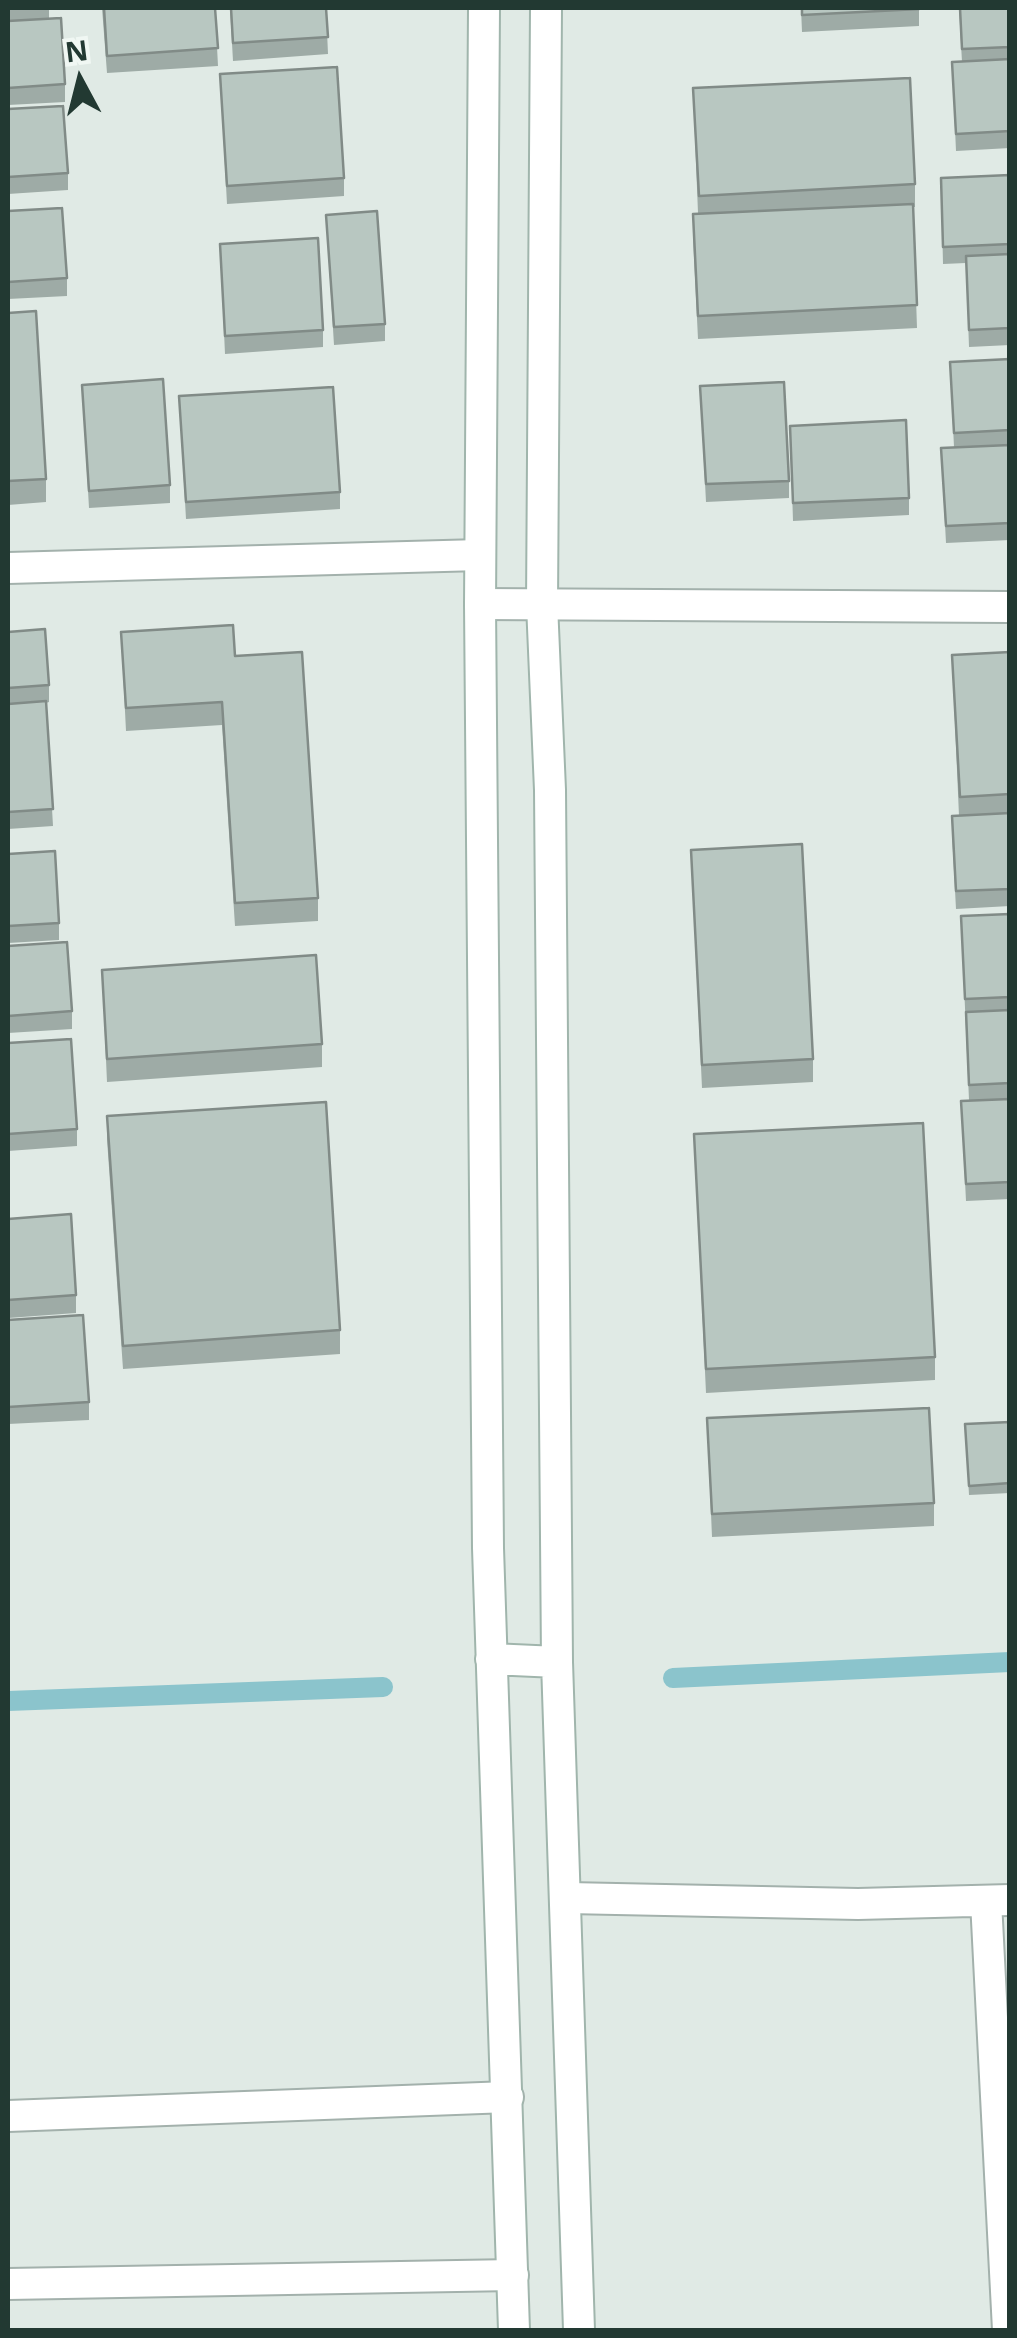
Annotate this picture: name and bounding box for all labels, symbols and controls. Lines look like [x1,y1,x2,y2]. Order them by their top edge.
north arrow [30,30,130,130]
text: N [63,30,90,70]

